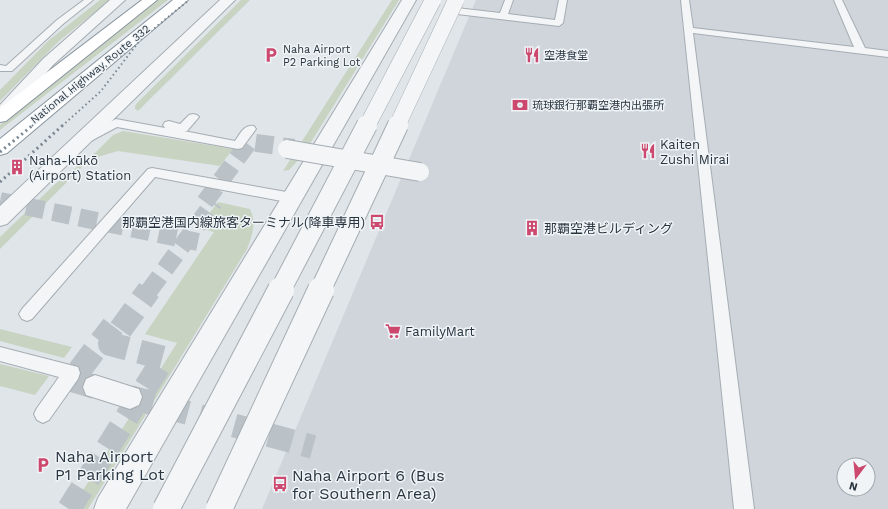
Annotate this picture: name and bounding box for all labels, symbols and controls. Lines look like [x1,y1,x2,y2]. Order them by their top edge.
street label: National Highway Route 332 [28,22,153,127]
place label: Naha Airport P2 Parking Lot [283,43,361,69]
parking icon: Naha Airport P2 Parking Lot [262,46,280,64]
restaurant icon: 空港食堂 [523,46,541,64]
place label: 空港食堂 [544,49,588,62]
bank icon: 琉球銀行那覇空港内出張所 [511,96,529,114]
place label: 琉球銀行那覇空港内出張所 [532,99,665,112]
place label: Kaiten Zushi Mirai [660,137,729,167]
restaurant icon: Kaiten Zushi Mirai [639,142,657,160]
place label: Naha-kūkō (Airport) Station [29,153,131,183]
building icon: Naha-kūkō (Airport) Station [8,158,26,176]
bus stop icon: 那覇空港国内線旅客ターミナル(降車専用) [368,213,386,231]
place label: 那覇空港国内線旅客ターミナル(降車専用) [122,215,365,230]
building icon: 那覇空港ビルディング [523,219,541,237]
place label: 那覇空港ビルディング [544,221,673,236]
supermarket icon: FamilyMart [384,322,402,340]
place label: FamilyMart [405,324,475,339]
place label: Naha Airport P1 Parking Lot [55,447,165,484]
parking icon: Naha Airport P1 Parking Lot [34,456,52,474]
north arrow [836,457,876,497]
place label: Naha Airport 6 (Bus for Southern Area) [292,466,445,503]
bus stop icon: Naha Airport 6 (Bus for Southern Area) [271,475,289,493]
text: N [848,479,859,494]

